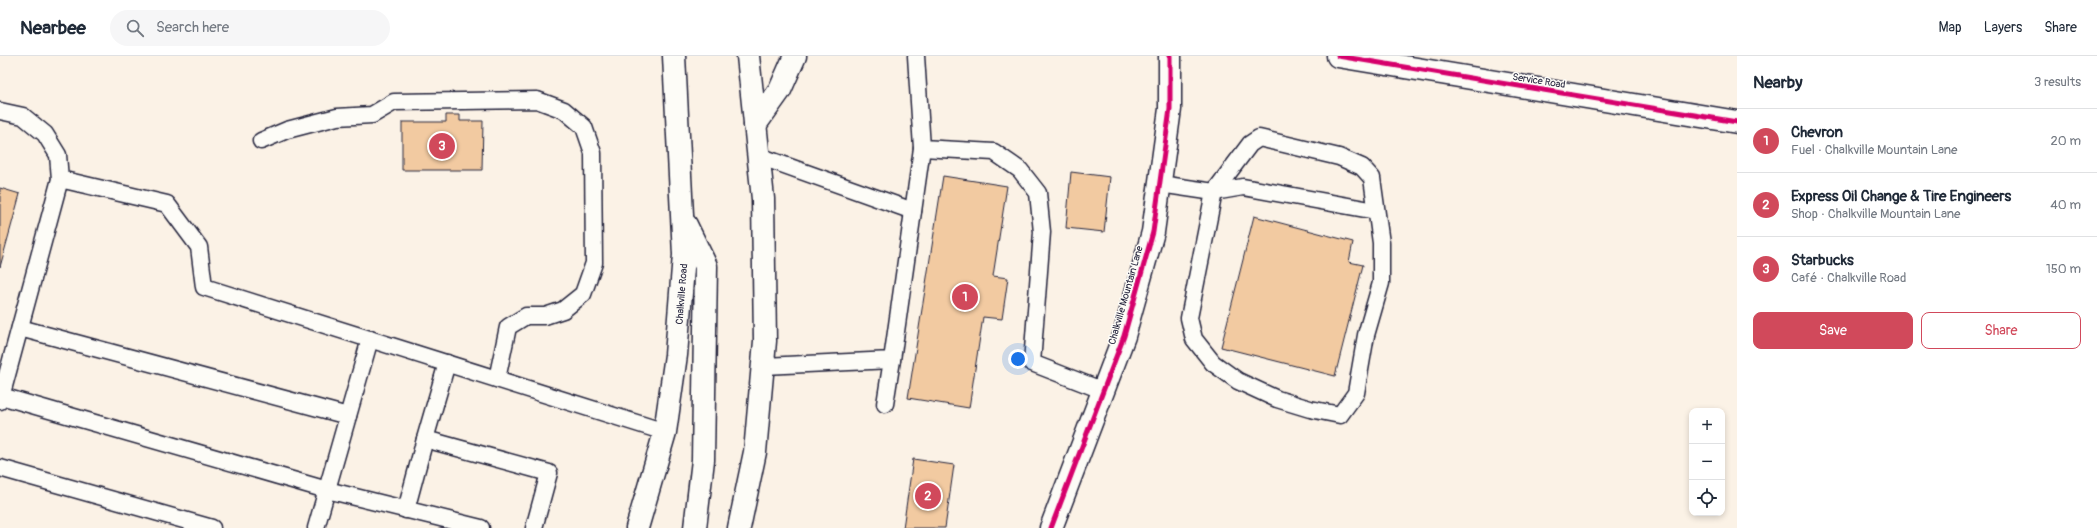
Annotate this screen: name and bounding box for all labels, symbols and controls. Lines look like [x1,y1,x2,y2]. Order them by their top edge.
search box [110,10,390,46]
text: Nearbee [20,16,86,40]
icon: search [124,17,146,39]
text: Search here [156,18,229,37]
text: Map [1939,19,1962,36]
text: Layers [1984,19,2022,36]
text: Share [2044,19,2077,36]
street label: Service Road [1511,71,1566,91]
text: Nearby [1753,72,1802,93]
text: 3 results [2034,74,2081,90]
text: Chevron [1791,123,1843,142]
pin: 3 [429,131,455,161]
text: 1 [1763,133,1769,149]
text: 20 m [2050,133,2081,149]
text: Fuel · Chalkville Mountain Lane [1791,142,1957,158]
text: Express Oil Change & Tire Engineers [1791,187,2011,206]
text: 2 [1762,197,1770,213]
text: 40 m [2050,197,2081,213]
text: Shop · Chalkville Mountain Lane [1791,206,1961,222]
street label: Chalkville Mountain Lane [1106,244,1146,346]
text: Starbucks [1791,251,1854,270]
text: 3 [1762,261,1770,277]
text: 150 m [2046,261,2081,277]
street label: Chalkville Road [673,263,690,325]
text: Café · Chalkville Road [1791,270,1906,286]
pin: 1 [952,282,978,312]
button: Save [1753,312,1913,349]
button: Share [1921,312,2081,349]
your location [1008,349,1028,369]
map controls [1689,408,1725,516]
button: + [1689,408,1725,444]
button: − [1689,444,1725,480]
button: locate [1689,480,1725,516]
pin: 2 [915,481,941,511]

